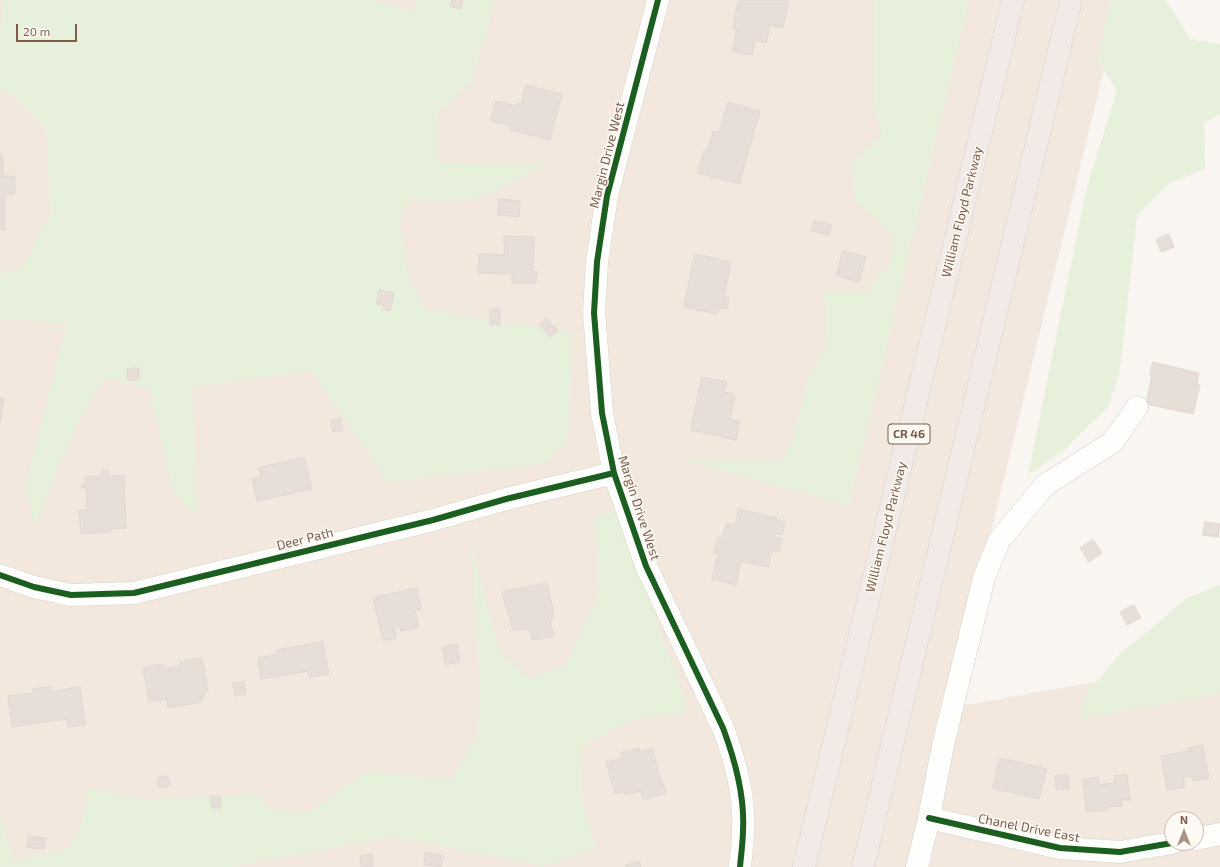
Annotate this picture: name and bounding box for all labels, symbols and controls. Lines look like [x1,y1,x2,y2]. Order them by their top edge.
scale bar [18,16,79,42]
text: 20 m [23,24,50,38]
street label: Margin Drive West [586,100,628,210]
street label: William Floyd Parkway [938,145,986,279]
road number: CR 46 [888,424,930,444]
street label: Margin Drive West [615,454,663,562]
street label: William Floyd Parkway [862,460,910,594]
street label: Deer Path [275,524,335,554]
street label: Chanel Drive East [977,811,1081,845]
north arrow [1164,811,1204,851]
text: N [1180,813,1188,826]

